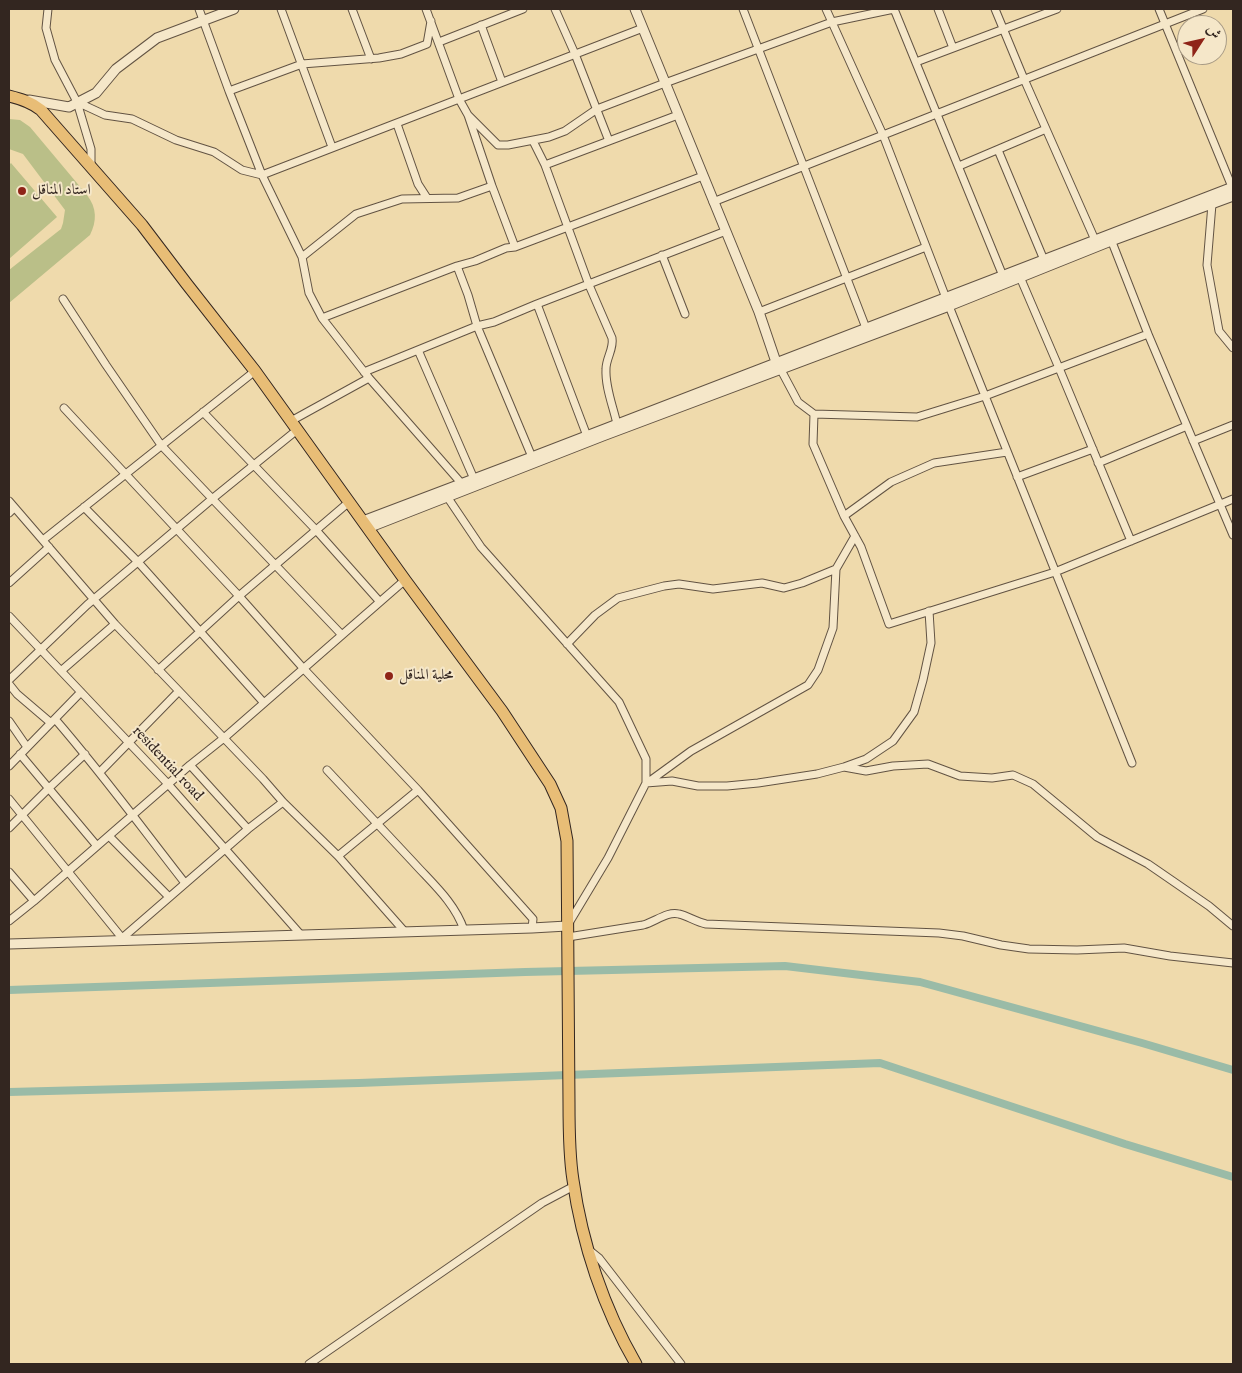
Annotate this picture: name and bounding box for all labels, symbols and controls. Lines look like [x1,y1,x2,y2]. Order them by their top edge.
north arrow [1177,15,1227,65]
text: ش [1202,21,1225,43]
place label: استاد المناقل [32,182,91,200]
marker: استاد المناقل [16,185,28,197]
place label: محلية المناقل [399,667,453,685]
marker: محلية المناقل [383,670,395,682]
street label: residential road [128,723,206,805]

